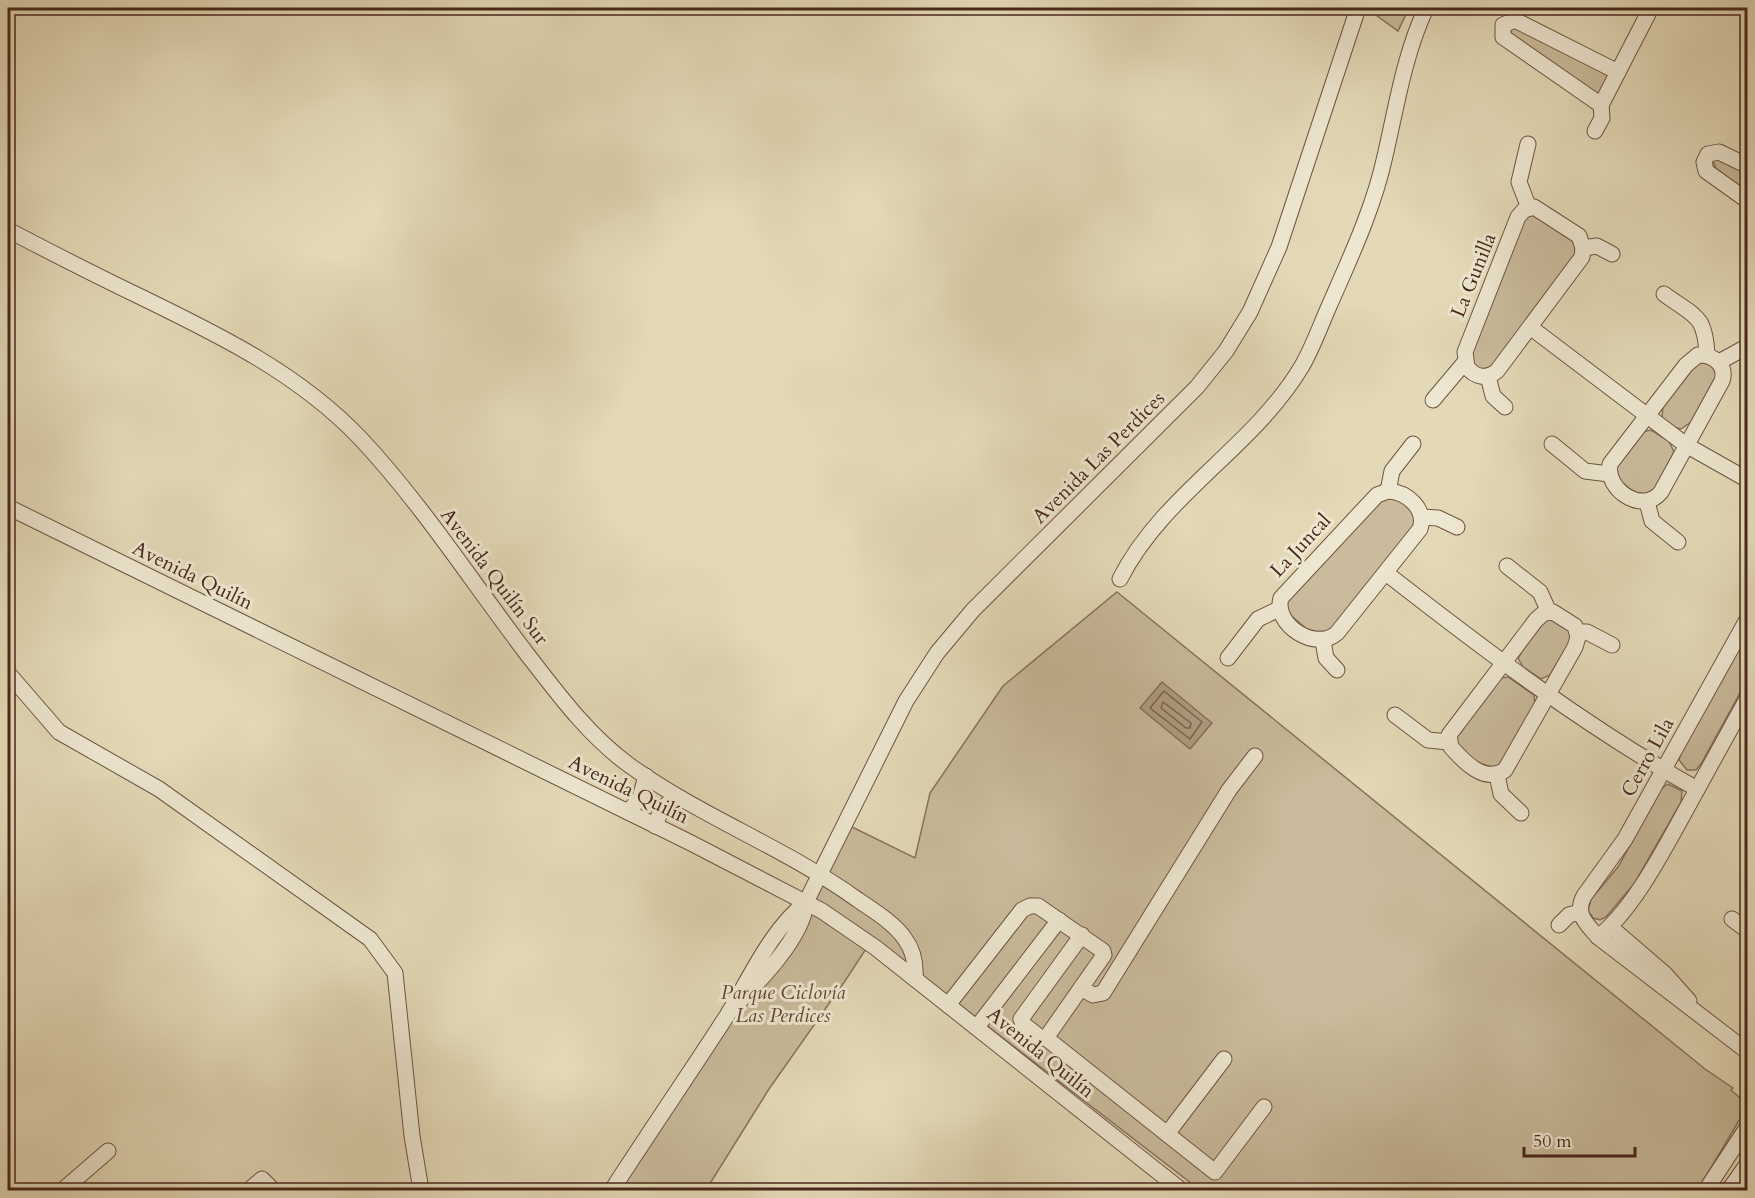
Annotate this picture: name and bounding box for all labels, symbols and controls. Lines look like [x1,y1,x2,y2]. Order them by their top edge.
street label: La Gunilla [1444,229,1503,321]
street label: Avenida Las Perdices [1026,385,1171,530]
street label: Avenida Quilín Sur [434,502,555,651]
street label: La Juncal [1264,508,1337,583]
street label: Avenida Quilín [128,535,258,617]
street label: Cerro Lila [1615,713,1680,802]
street label: Avenida Quilín [564,749,694,831]
park label: Parque Ciclovía Las Perdices [721,979,845,1029]
street label: Avenida Quilín [981,1001,1101,1105]
scale bar [1524,1120,1635,1158]
text: 50 m [1533,1129,1572,1154]

